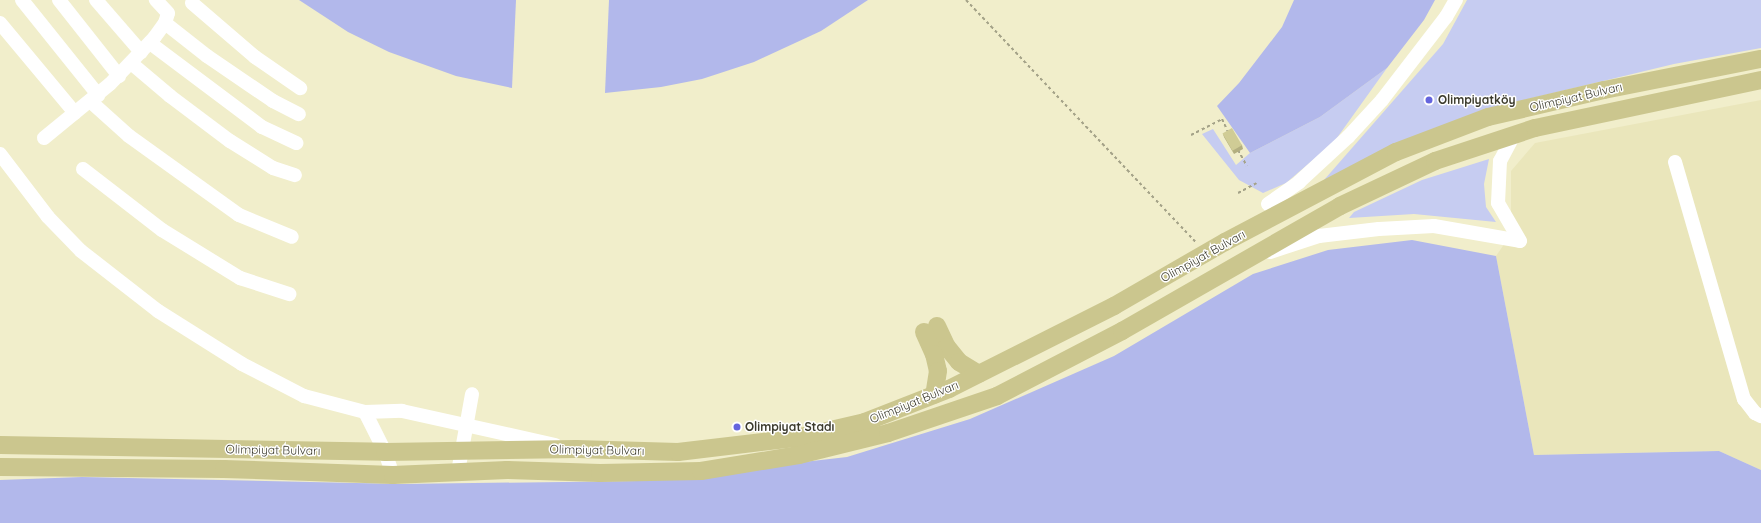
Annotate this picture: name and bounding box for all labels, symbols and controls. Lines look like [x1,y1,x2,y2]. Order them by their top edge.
street label: Olimpiyat Bulvarı [1528,79,1624,115]
place label: Olimpiyatköy [1438,93,1515,107]
marker: Olimpiyatköy [1423,94,1435,106]
street label: Olimpiyat Bulvarı [1158,227,1248,285]
street label: Olimpiyat Bulvarı [867,378,961,426]
place label: Olimpiyat Stadı [745,420,834,434]
marker: Olimpiyat Stadı [732,422,742,432]
street label: Olimpiyat Bulvarı [226,442,320,458]
street label: Olimpiyat Bulvarı [550,442,644,458]

